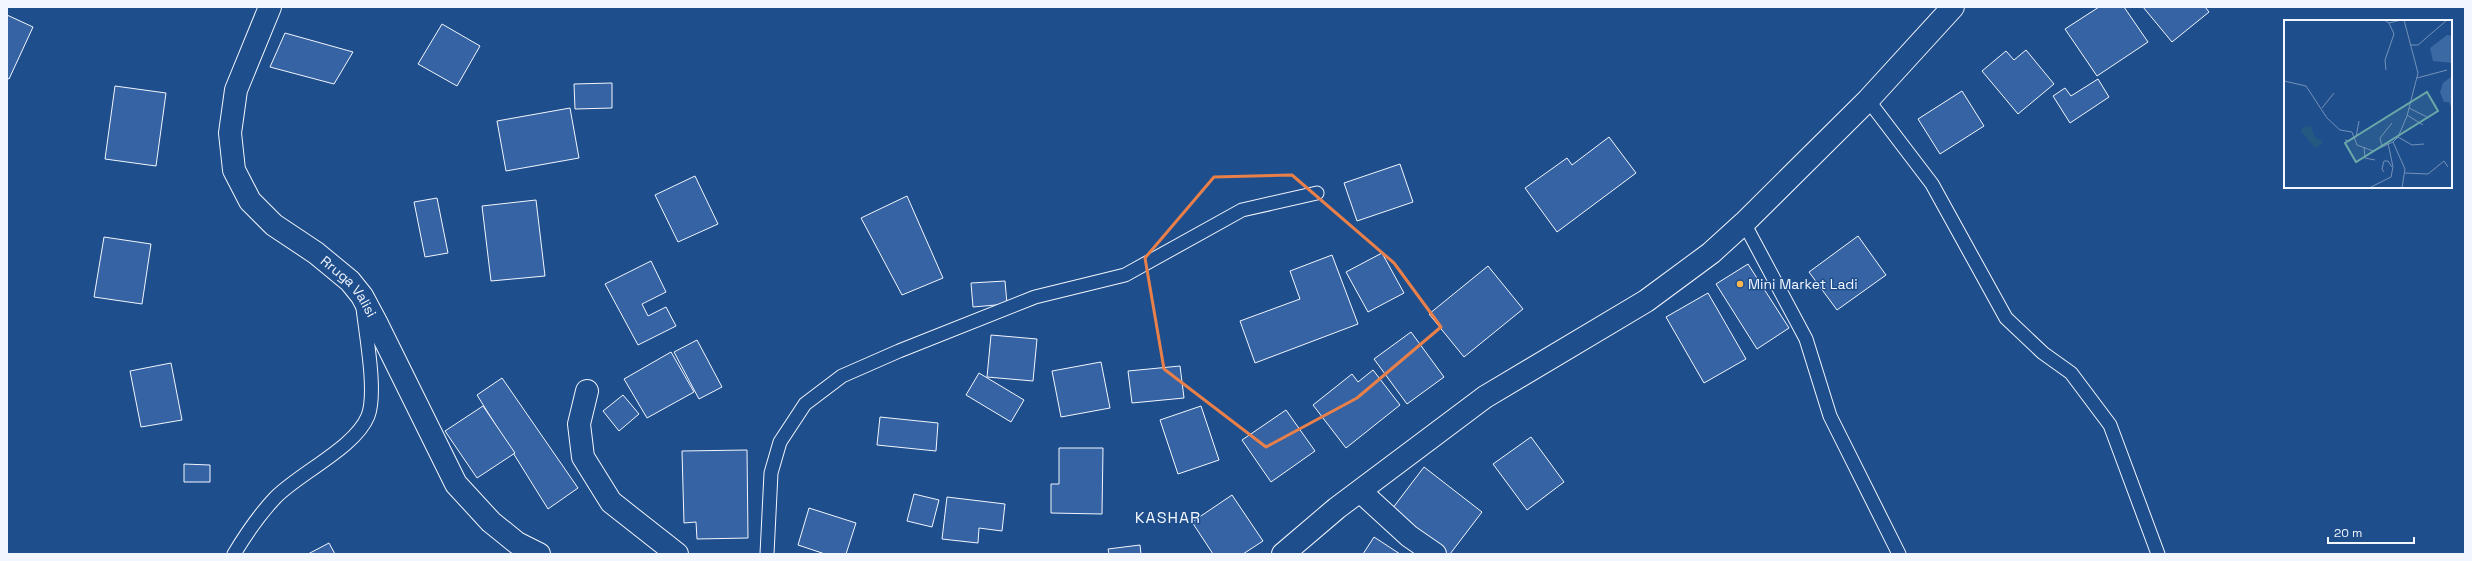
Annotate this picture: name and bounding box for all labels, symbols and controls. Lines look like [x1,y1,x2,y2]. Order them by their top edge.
inset map [2284,20,2452,188]
street label: Rruga Valisi [317,252,381,320]
place label: Mini Market Ladi [1748,275,1858,293]
marker: Mini Market Ladi [1735,279,1745,289]
district label: KASHAR [1135,507,1201,528]
scale bar [2328,519,2414,545]
text: 20 m [2334,525,2362,541]

